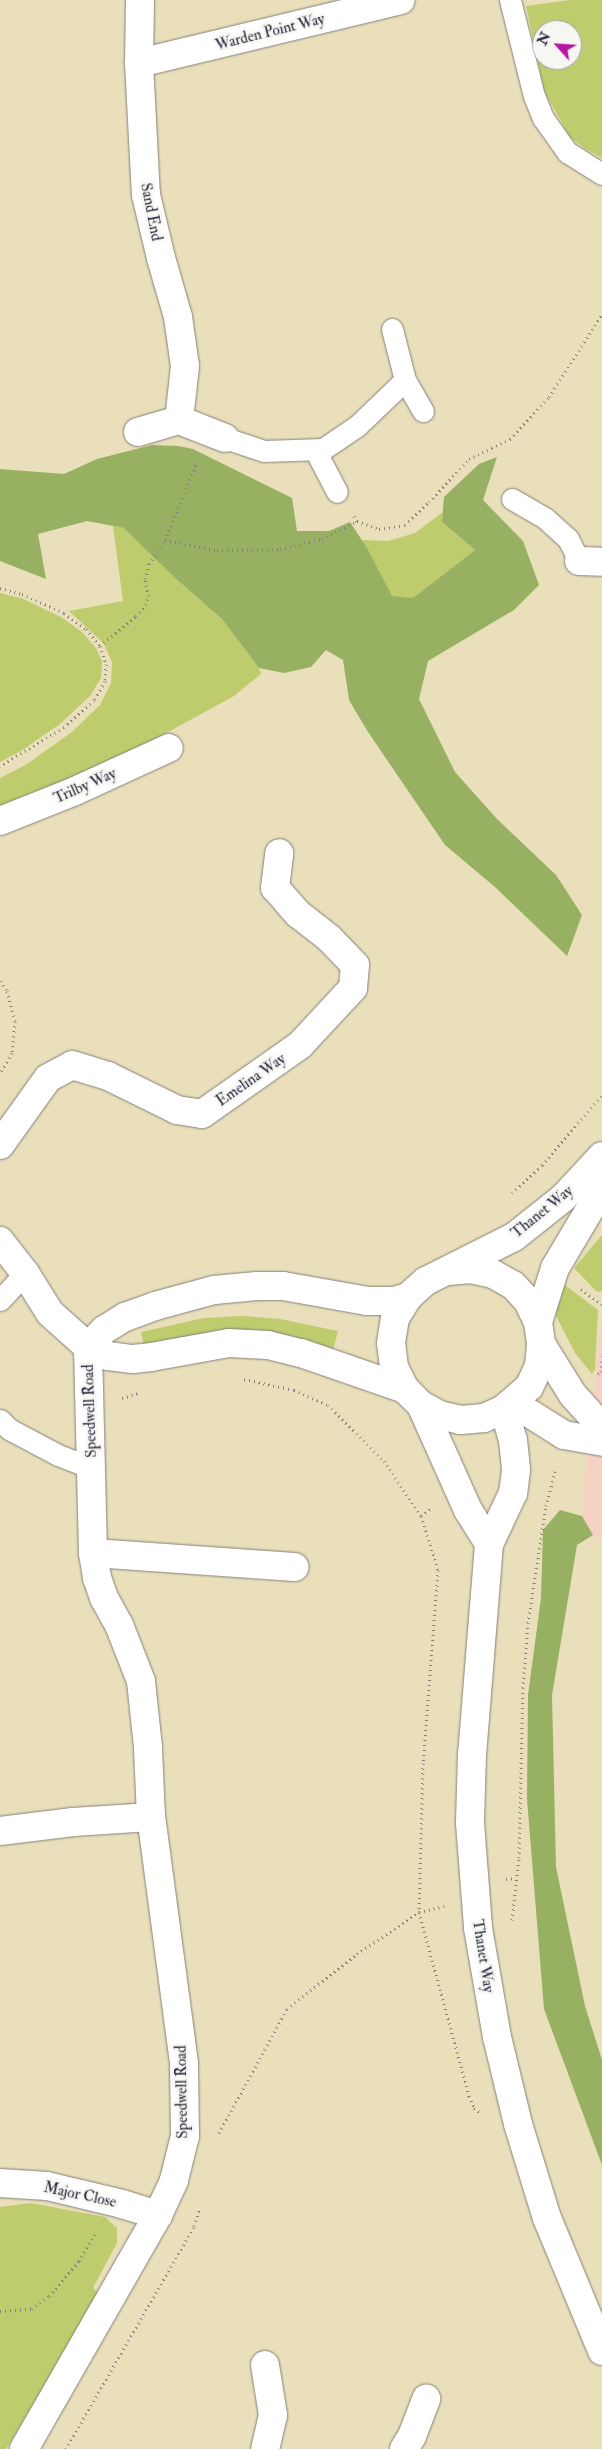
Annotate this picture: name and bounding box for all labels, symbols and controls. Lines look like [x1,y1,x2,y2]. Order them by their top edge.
street label: Warden Point Way [214,10,326,54]
north arrow [532,20,582,70]
text: N [534,29,554,48]
street label: Sand End [137,182,165,242]
street label: Trilby Way [51,764,119,808]
street label: Emelina Way [213,1050,289,1110]
street label: Thanet Way [508,1182,576,1242]
street label: Speedwell Road [79,1364,101,1458]
street label: Thanet Way [468,1918,498,1994]
street label: Speedwell Road [172,2045,192,2139]
street label: Major Close [42,2179,118,2211]

